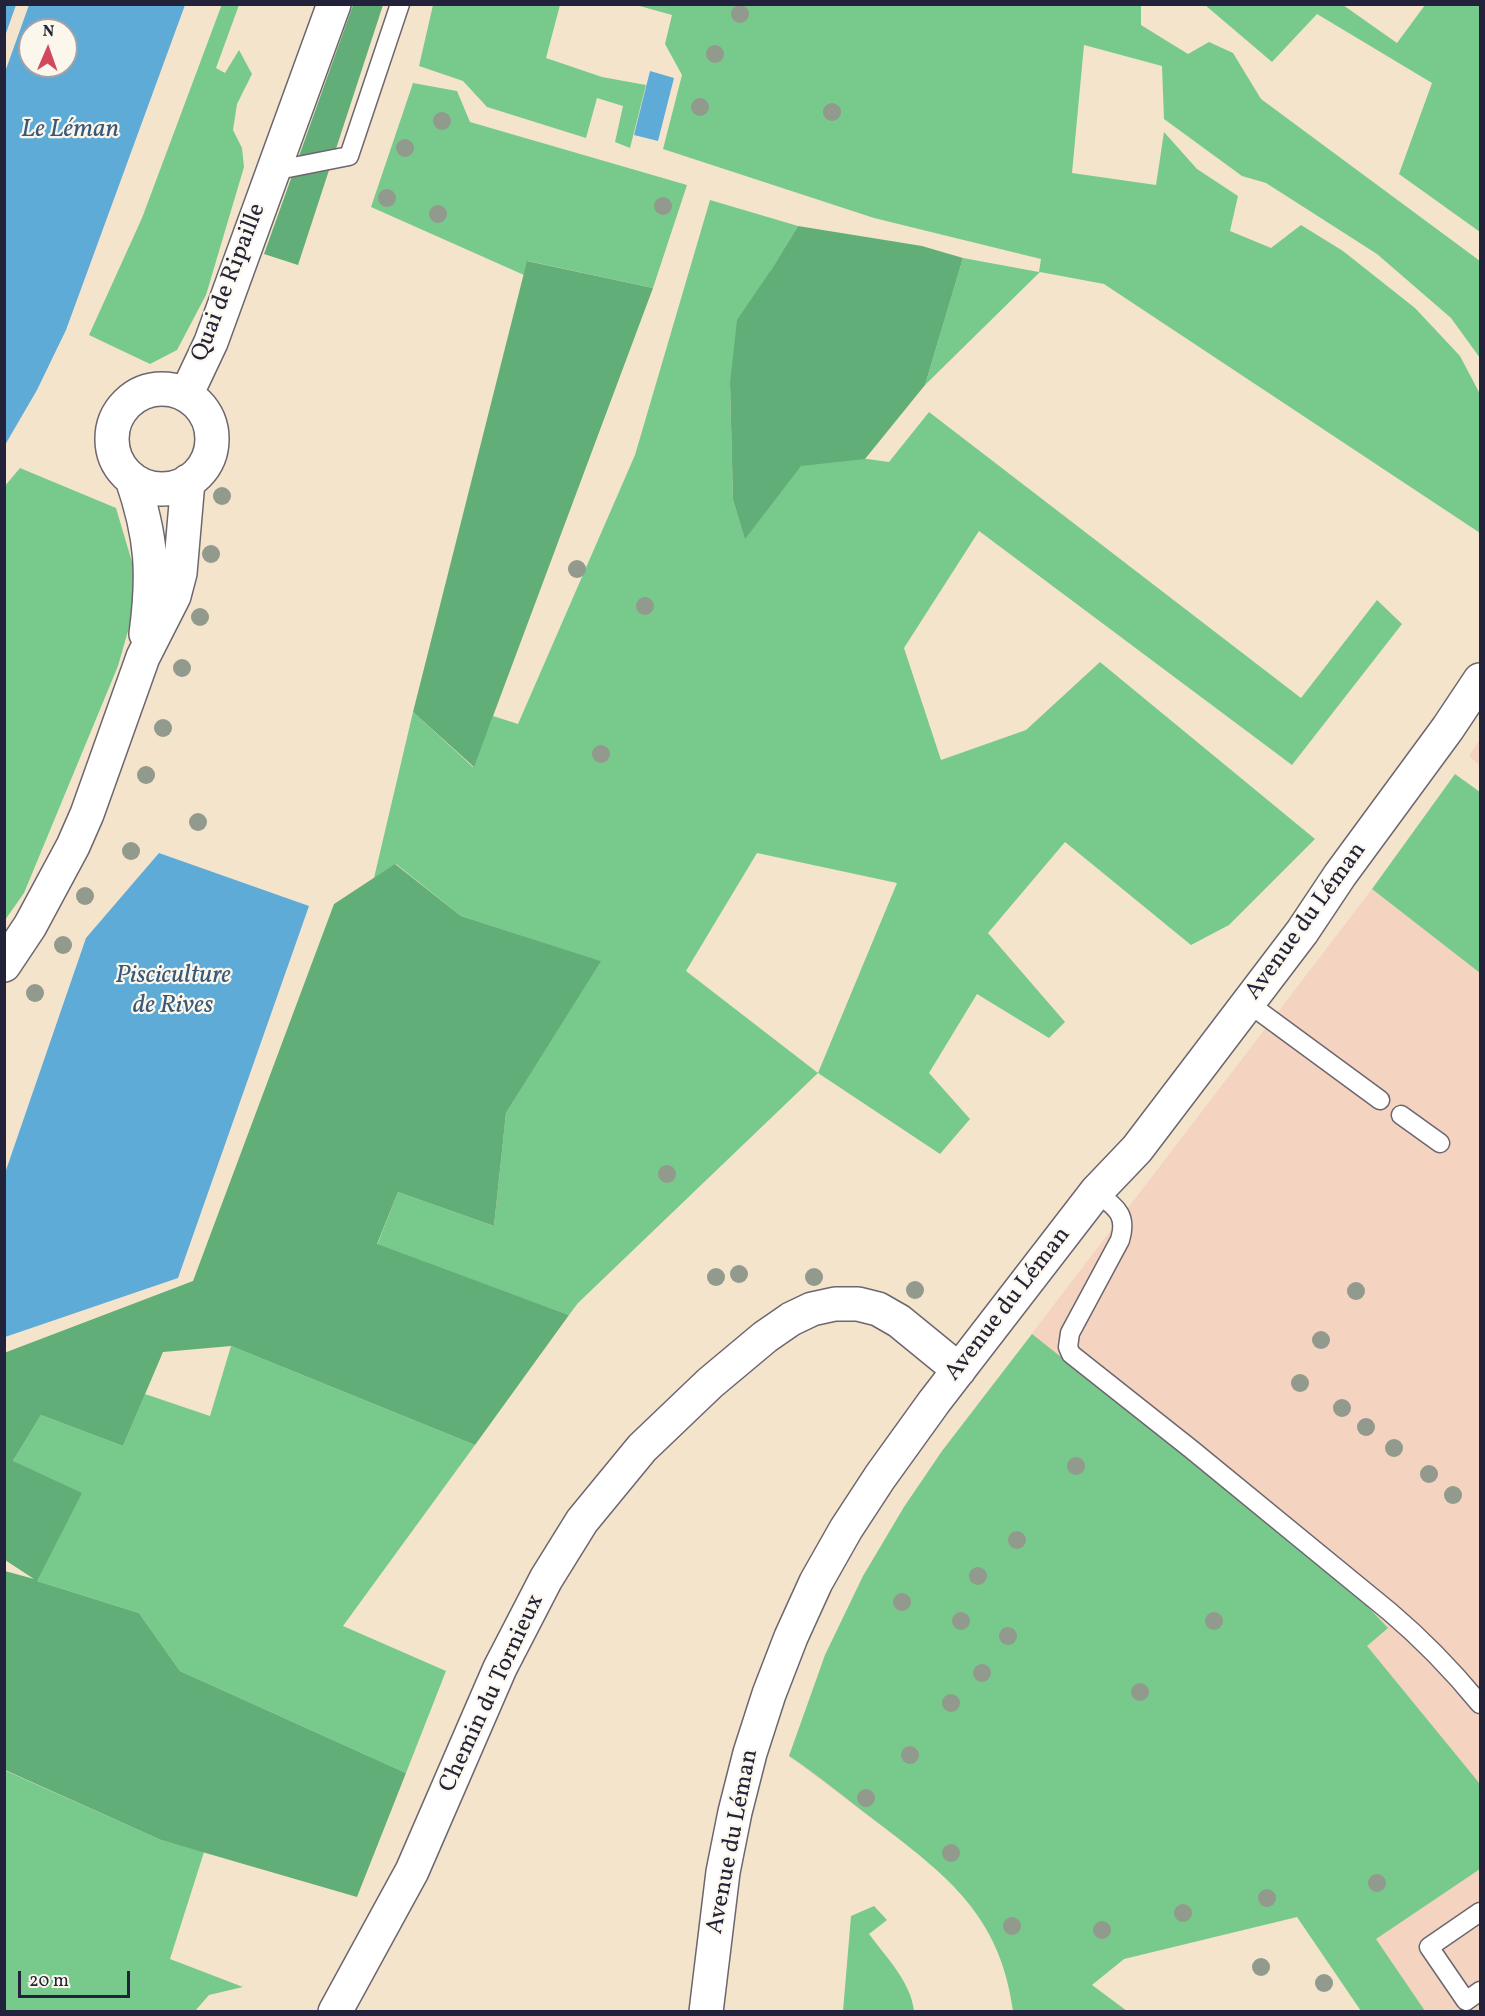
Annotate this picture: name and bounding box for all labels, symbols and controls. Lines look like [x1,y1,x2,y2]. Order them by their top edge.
north arrow [18,18,78,78]
text: N [42,21,55,43]
water label: Le Léman [21,115,119,147]
street label: Quai de Ripaille [187,200,273,366]
street label: Avenue du Léman [1240,838,1374,1006]
water label: Pisciculture de Rives [115,961,231,1023]
street label: Avenue du Léman [940,1222,1078,1388]
street label: Chemin du Tornieux [435,1591,551,1797]
street label: Avenue du Léman [702,1747,766,1937]
scale bar [21,1959,134,1997]
text: 20 m [29,1969,69,1994]

